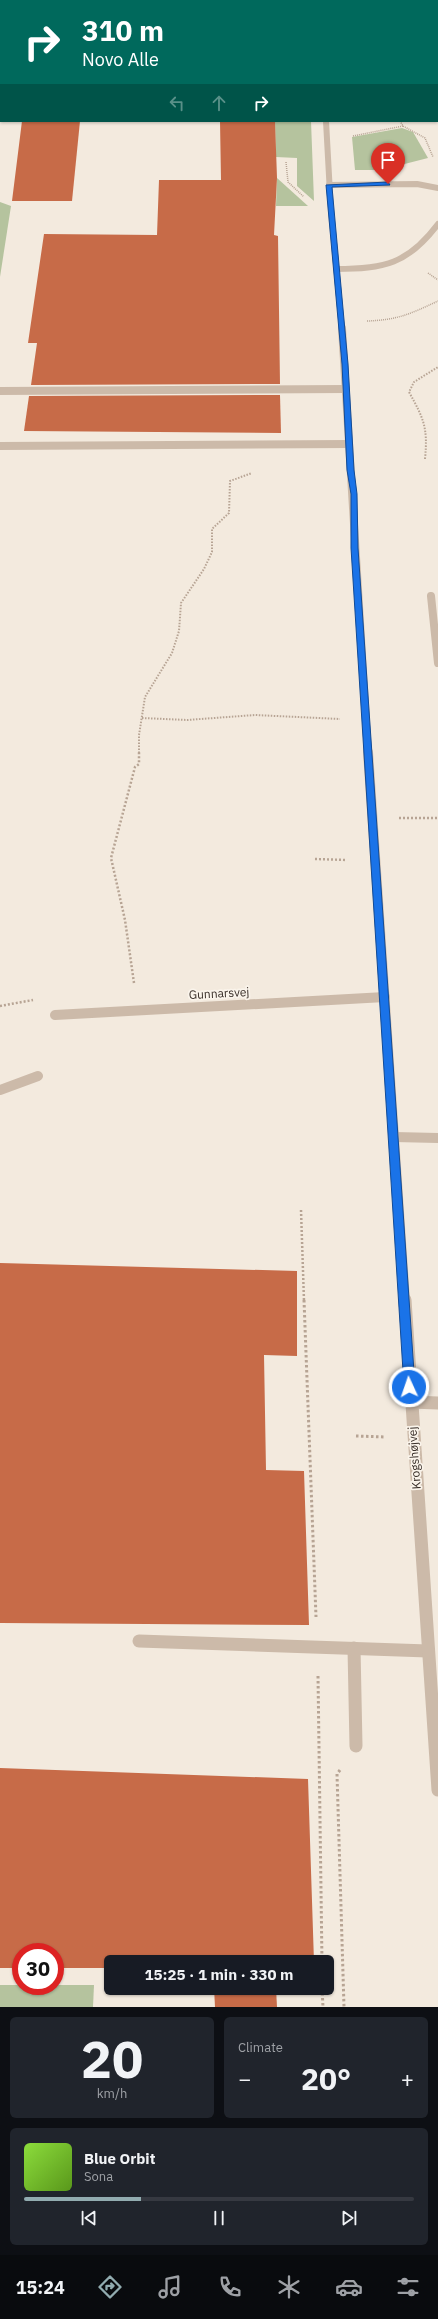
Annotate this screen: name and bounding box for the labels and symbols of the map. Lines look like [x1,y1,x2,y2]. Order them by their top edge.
pin [371,143,405,184]
street label: Gunnarsvej [188,984,250,1002]
position arrow [388,1366,430,1408]
street label: Krogshøjvej [404,1426,424,1490]
speed limit sign: 30 [12,1943,64,1995]

